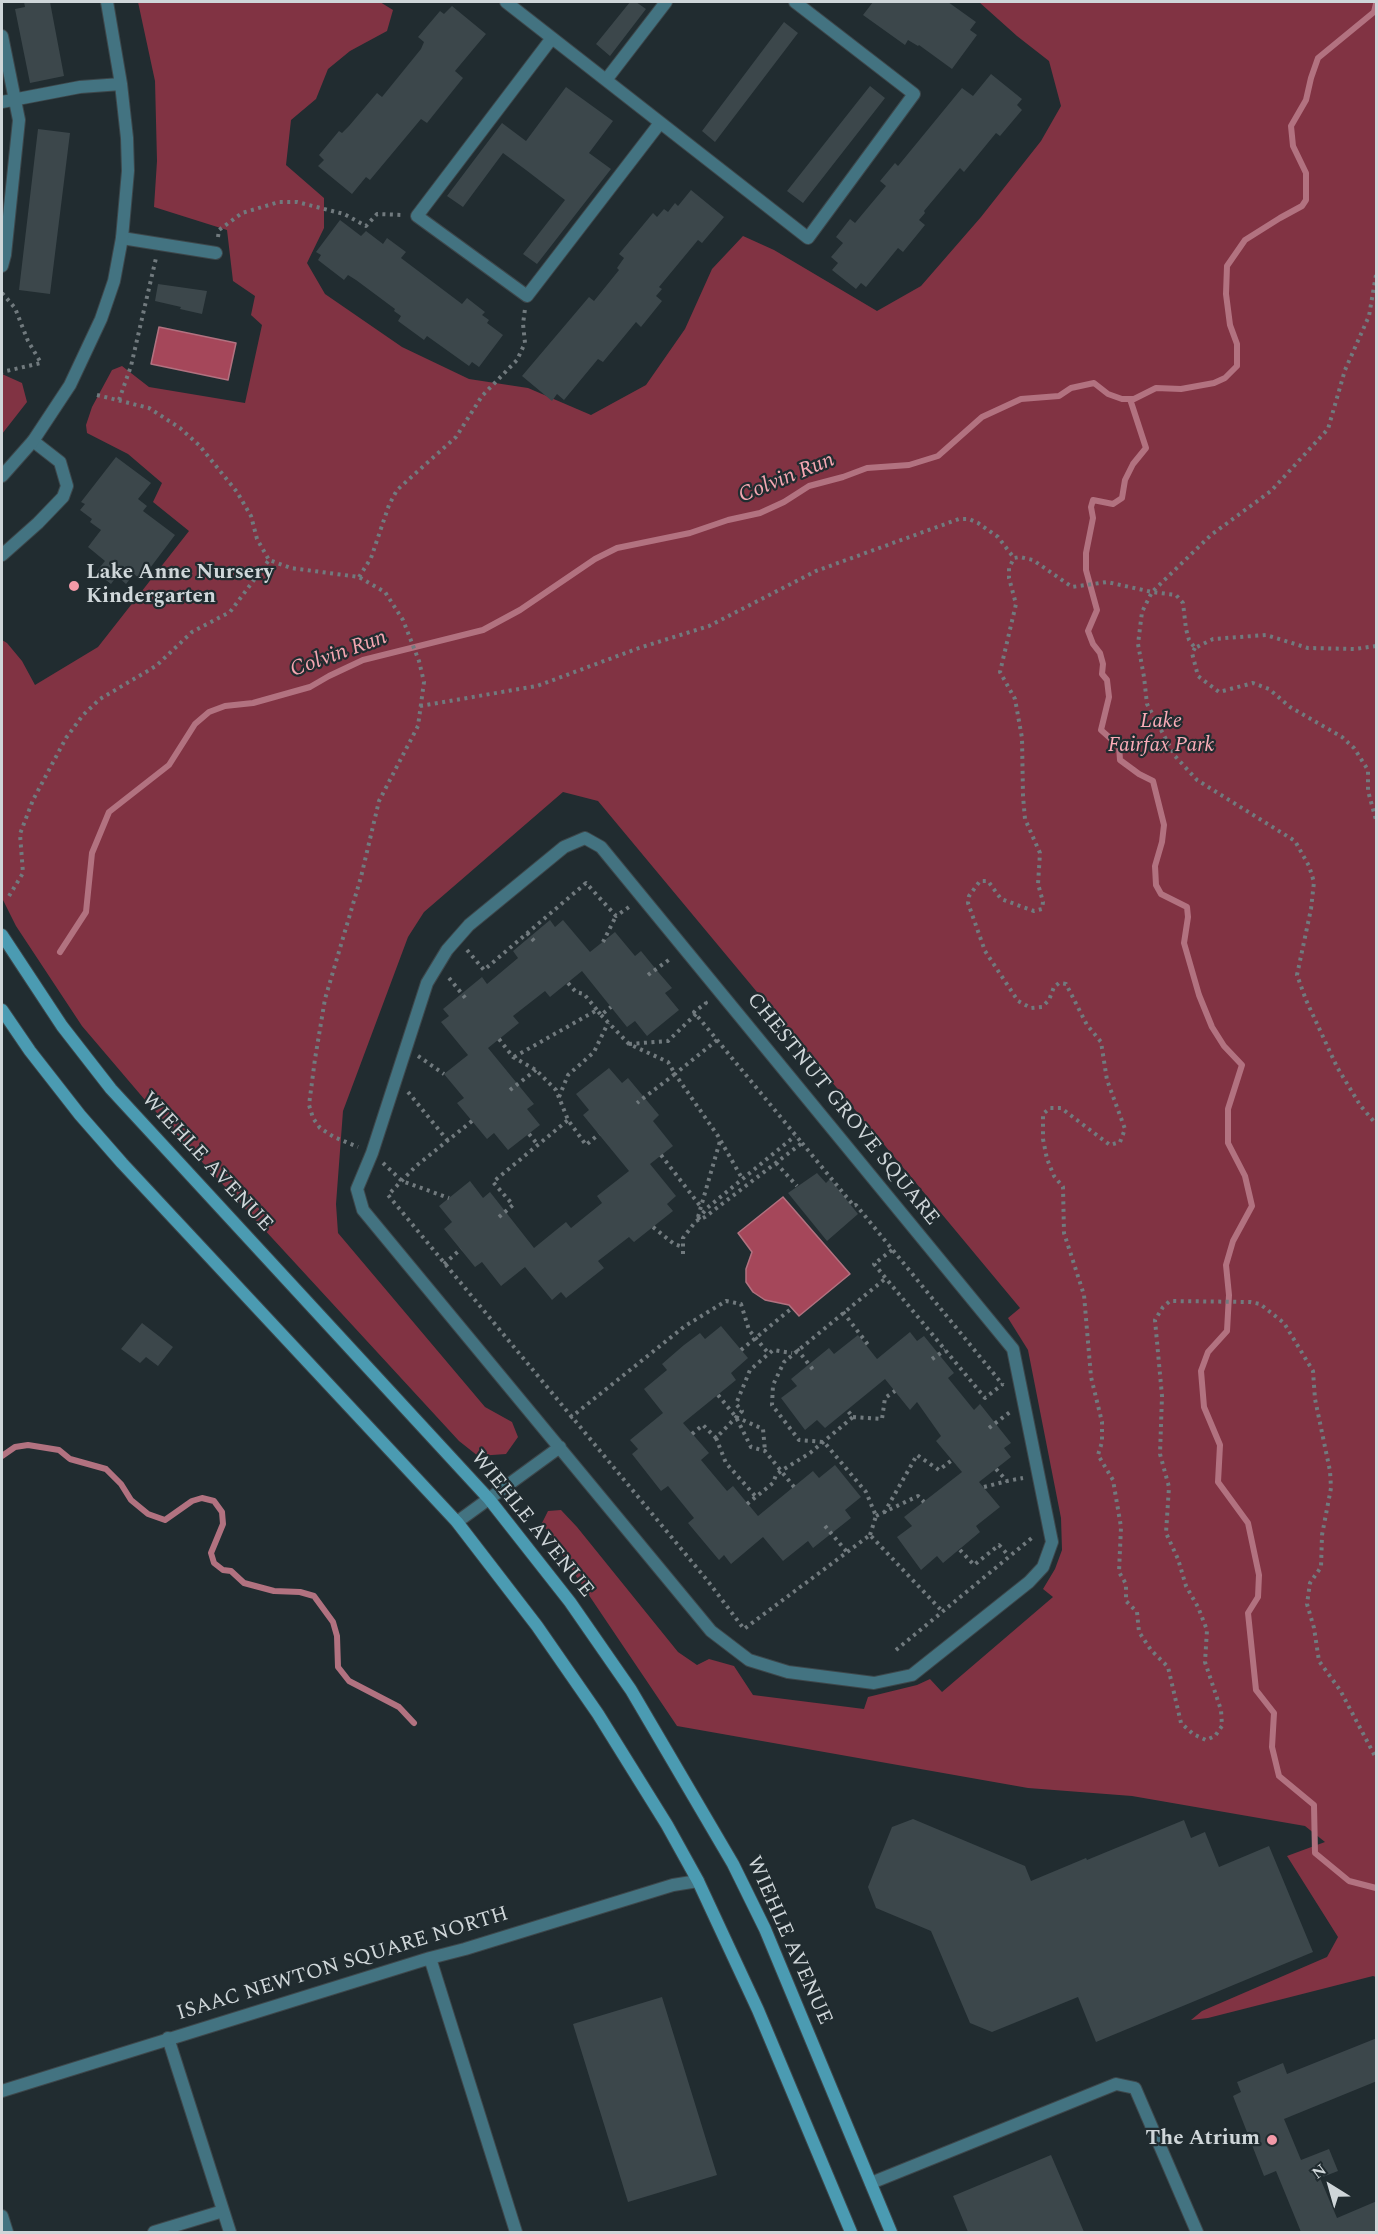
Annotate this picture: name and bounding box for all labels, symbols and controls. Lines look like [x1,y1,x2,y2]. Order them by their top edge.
water label: Colvin Run [735,448,839,510]
place label: Lake Anne Nursery Kindergarten [86,561,273,611]
marker: Lake Anne Nursery Kindergarten [67,579,81,593]
water label: Colvin Run [287,625,391,685]
park label: Lake Fairfax Park [1108,710,1214,760]
street label: CHESTNUT GROVE SQUARE [740,989,944,1231]
street label: WIEHLE AVENUE [135,1088,277,1238]
street label: WIEHLE AVENUE [464,1446,598,1604]
street label: WIEHLE AVENUE [740,1853,836,2029]
street label: ISAAC NEWTON SQUARE NORTH [174,1902,512,2028]
place label: The Atrium [1145,2127,1260,2153]
marker: The Atrium [1265,2133,1279,2147]
north arrow [1300,2156,1360,2216]
text: N [1307,2158,1332,2185]

